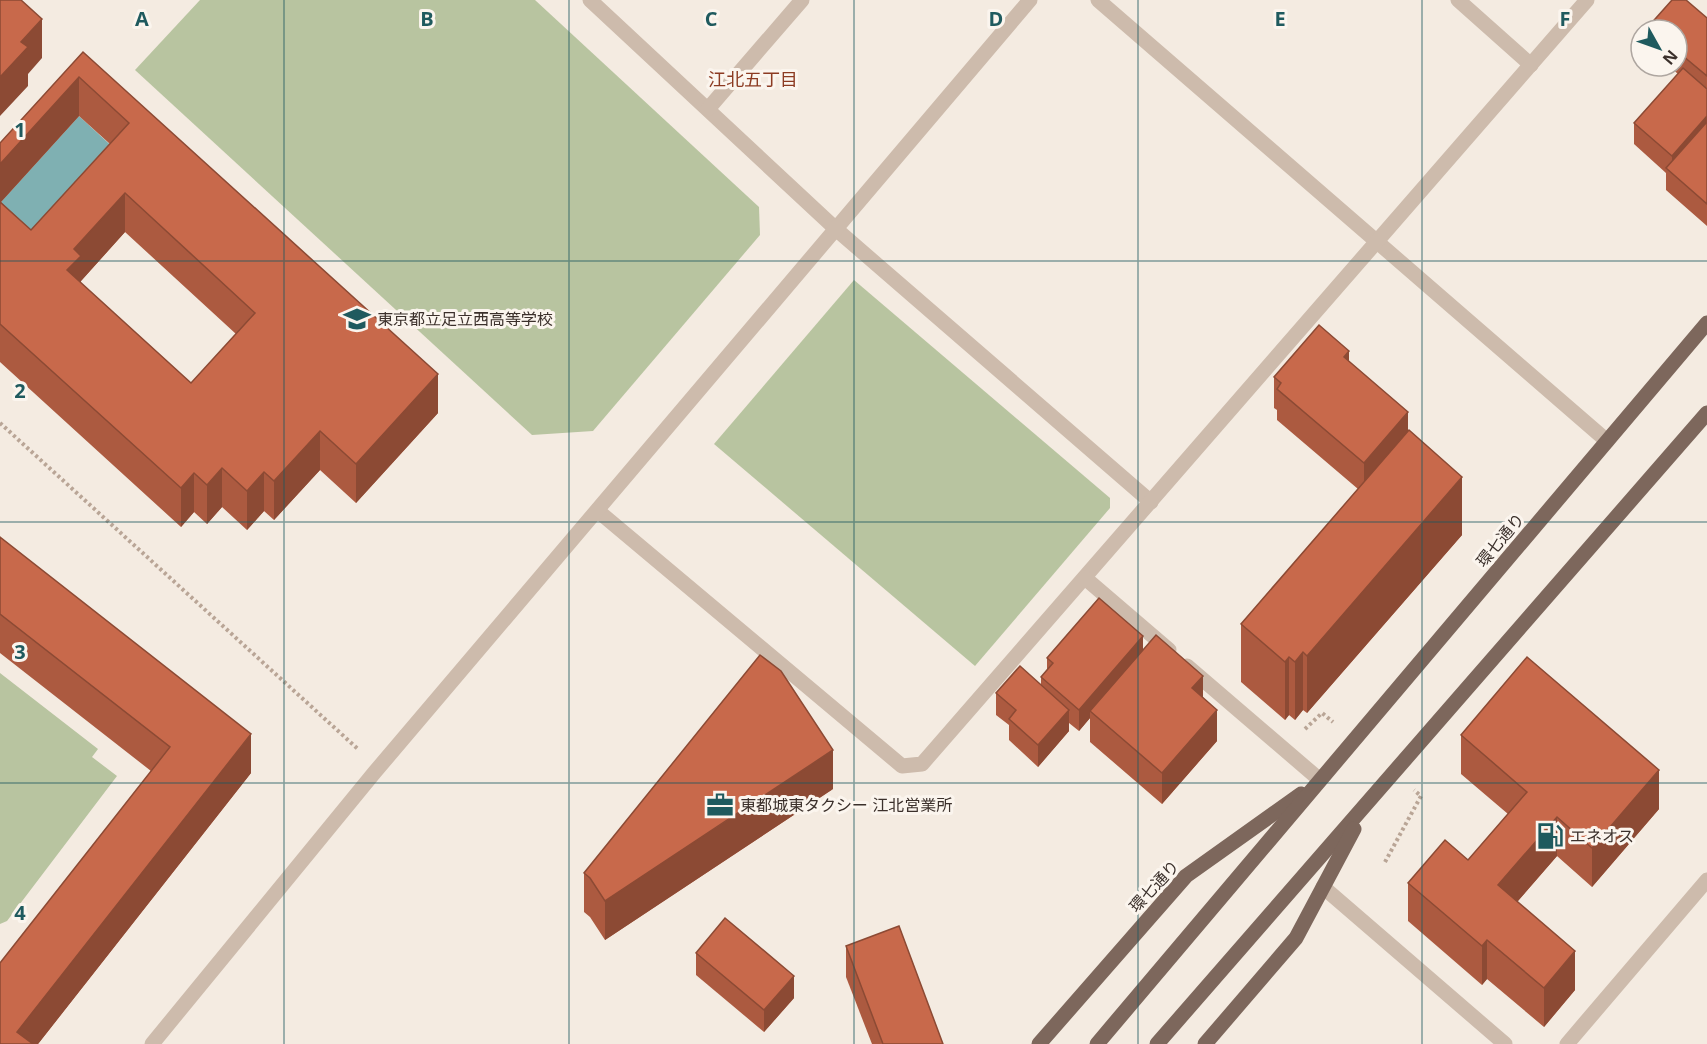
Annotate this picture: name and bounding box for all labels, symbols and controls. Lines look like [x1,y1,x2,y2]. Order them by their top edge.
text: A [135,5,149,32]
text: B [420,5,434,32]
text: C [705,5,718,32]
text: D [989,5,1003,32]
text: E [1274,5,1286,32]
text: F [1560,5,1570,32]
north arrow [1629,18,1689,78]
text: N [1658,46,1683,70]
district label: 江北五丁目 [708,67,798,91]
text: 1 [14,116,26,143]
school or university icon: 東京都立足立西高等学校 [342,304,372,334]
place label: 東京都立足立西高等学校 [377,308,553,330]
text: 2 [14,377,26,404]
street label: 環七通り [1471,508,1529,572]
text: 3 [14,638,26,665]
office icon: 東都城東タクシー 江北営業所 [705,790,735,820]
place label: 東都城東タクシー 江北営業所 [740,794,952,816]
fuel station icon: エネオス [1535,821,1565,851]
place label: エネオス [1570,825,1634,847]
street label: 環七通り [1124,855,1184,917]
text: 4 [14,899,26,926]

